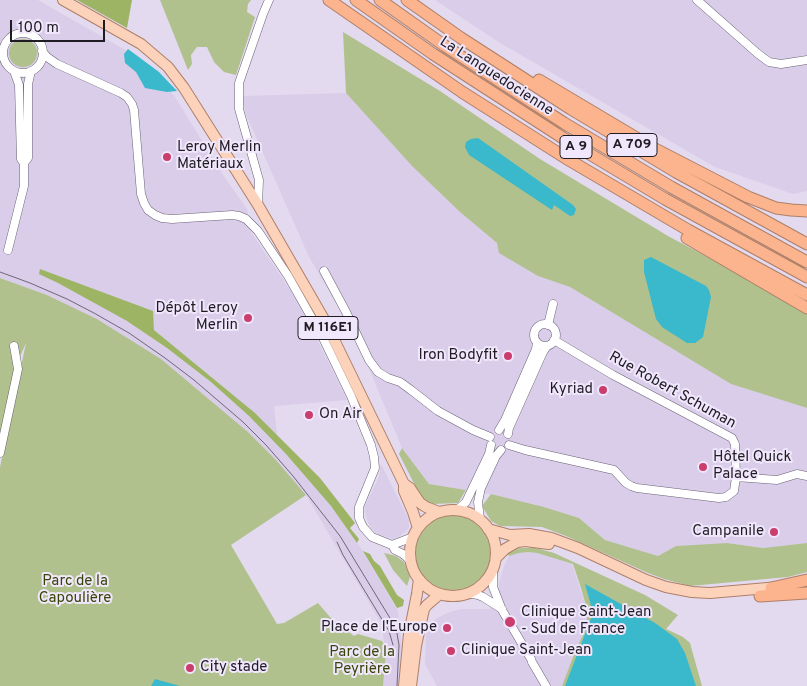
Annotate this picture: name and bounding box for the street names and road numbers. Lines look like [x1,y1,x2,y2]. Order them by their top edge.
street label: La Languedocienne [436,33,556,121]
road number: A 709 [607,134,657,156]
road number: A 9 [560,136,592,158]
road number: M 116E1 [298,316,358,339]
street label: Rue Robert Schuman [605,349,739,433]

